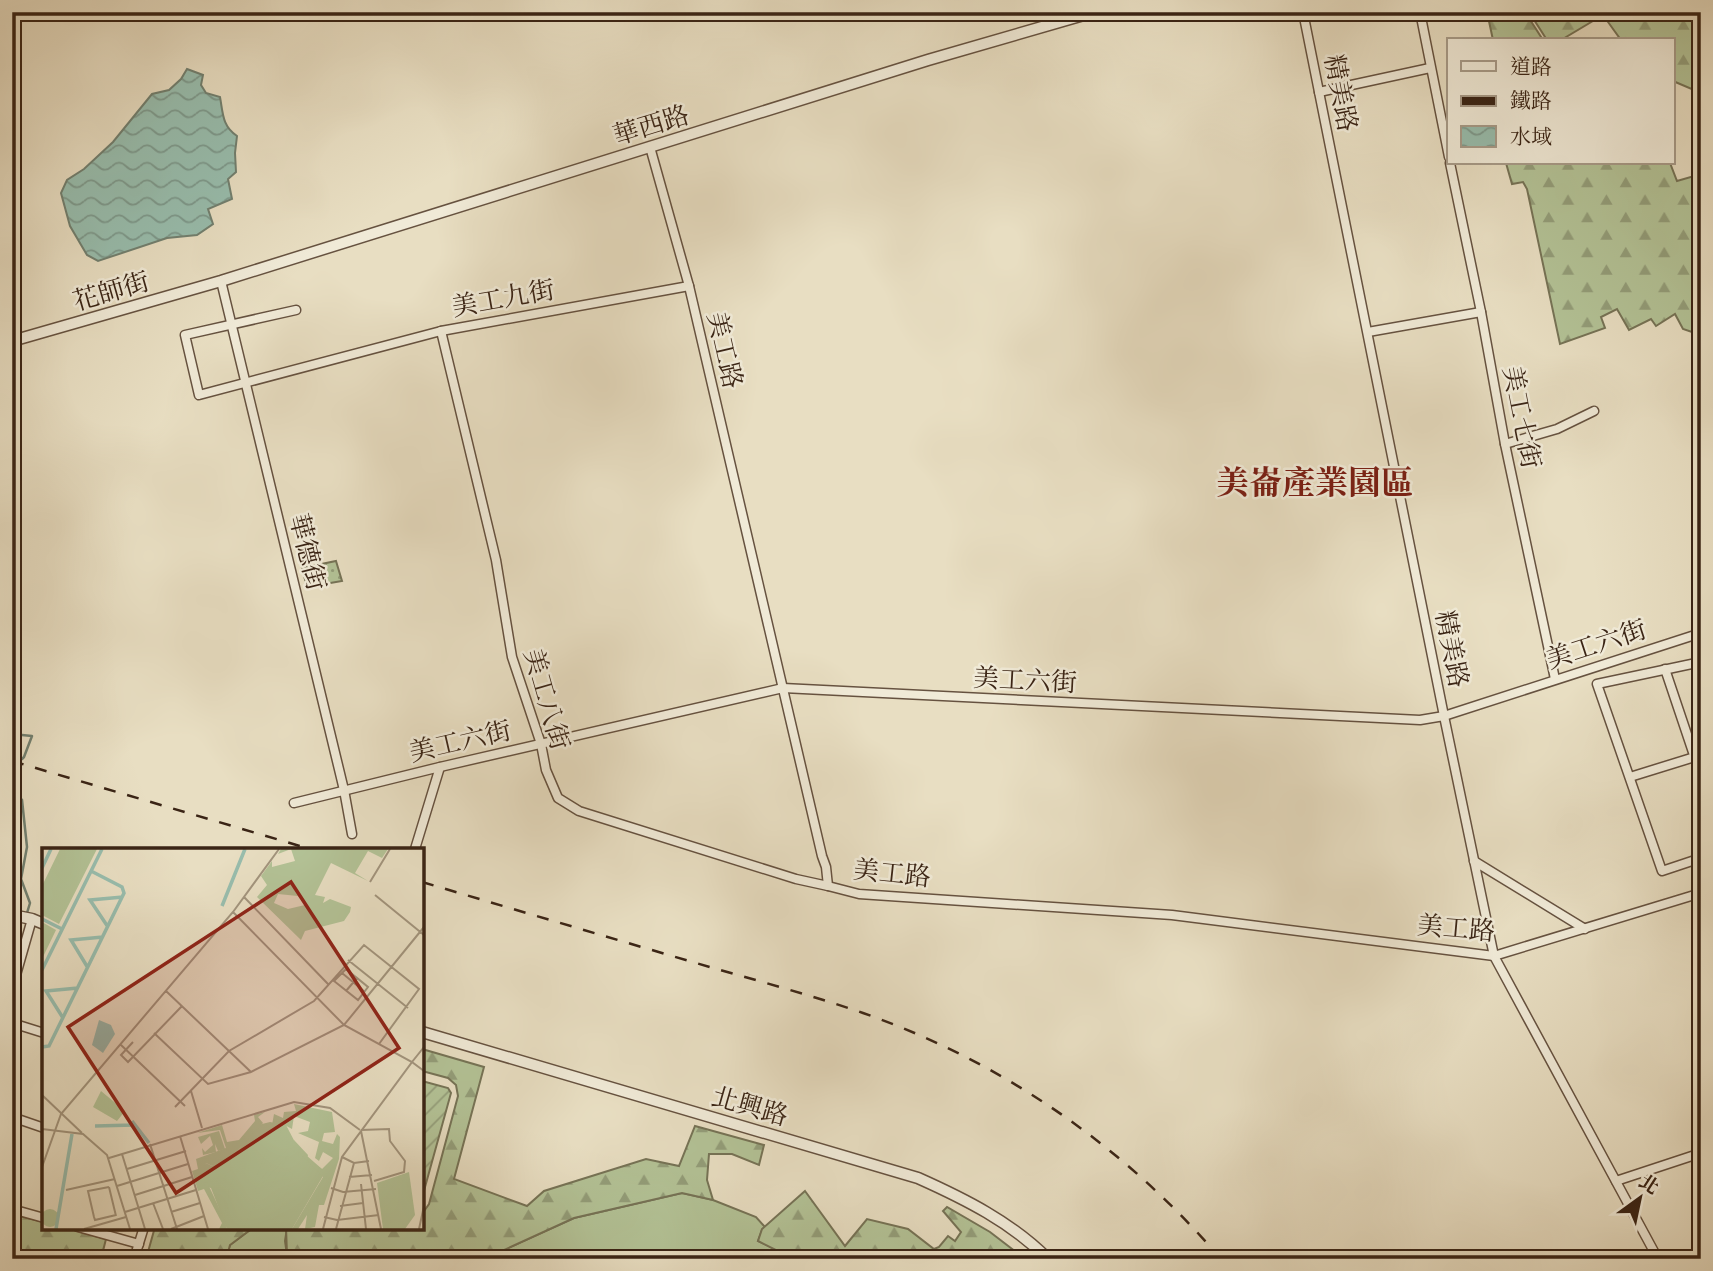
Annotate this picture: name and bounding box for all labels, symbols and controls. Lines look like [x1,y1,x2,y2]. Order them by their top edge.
legend [1447,38,1674,164]
street label: 精美路 [1318,52,1364,134]
text: 道路 [1510,54,1552,80]
text: 鐵路 [1510,88,1552,114]
street label: 華西路 [609,98,693,152]
text: 水域 [1510,124,1552,150]
street label: 花師街 [69,265,153,317]
street label: 美工九街 [449,273,557,323]
street label: 美工路 [701,308,749,392]
street label: 美工七街 [1496,363,1548,471]
district label: 美崙產業園區 [1216,463,1414,503]
street label: 華德街 [283,510,333,594]
street label: 精美路 [1429,608,1475,690]
street label: 美工六街 [1542,613,1650,675]
street label: 美工八街 [517,645,577,753]
street label: 美工六街 [972,661,1078,699]
street label: 美工六街 [406,714,514,768]
inset map [42,848,424,1229]
street label: 美工路 [852,853,932,893]
street label: 美工路 [1416,909,1496,947]
street label: 北興路 [708,1080,792,1132]
north arrow [1604,1162,1674,1232]
text: 北 [1635,1169,1663,1199]

